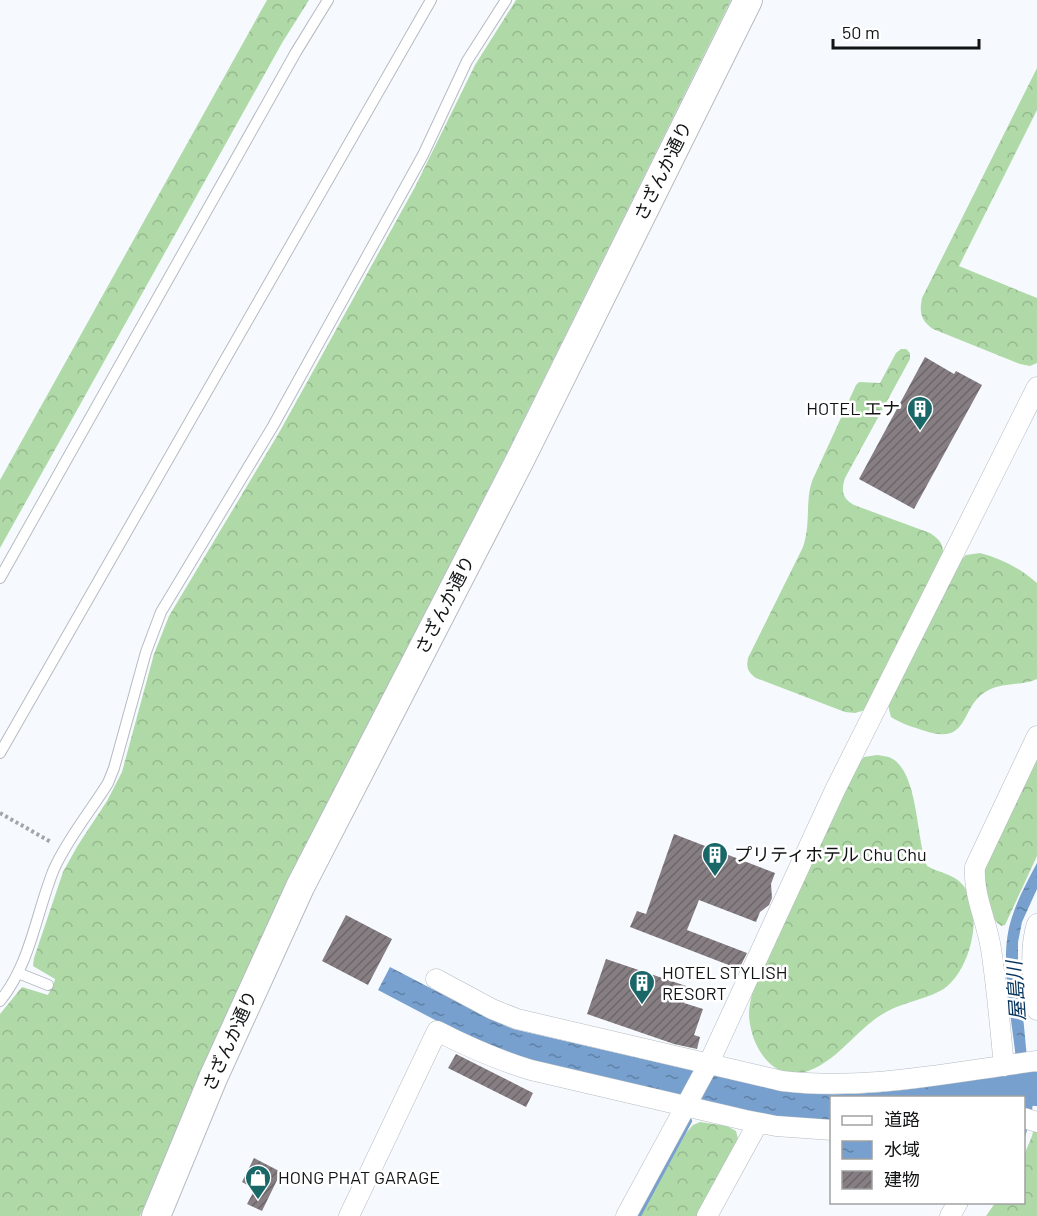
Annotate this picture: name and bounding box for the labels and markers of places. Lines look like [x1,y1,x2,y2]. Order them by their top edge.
building icon: HOTEL エナ [905,394,935,432]
place label: HOTEL エナ [806,397,900,419]
building icon: プリティホテル Chu Chu [700,840,730,878]
place label: プリティホテル Chu Chu [734,843,927,865]
place label: HOTEL STYLISH RESORT [662,961,788,1004]
building icon: HOTEL STYLISH RESORT [627,968,657,1006]
shop icon: HONG PHAT GARAGE [243,1163,273,1201]
place label: HONG PHAT GARAGE [278,1166,440,1188]

